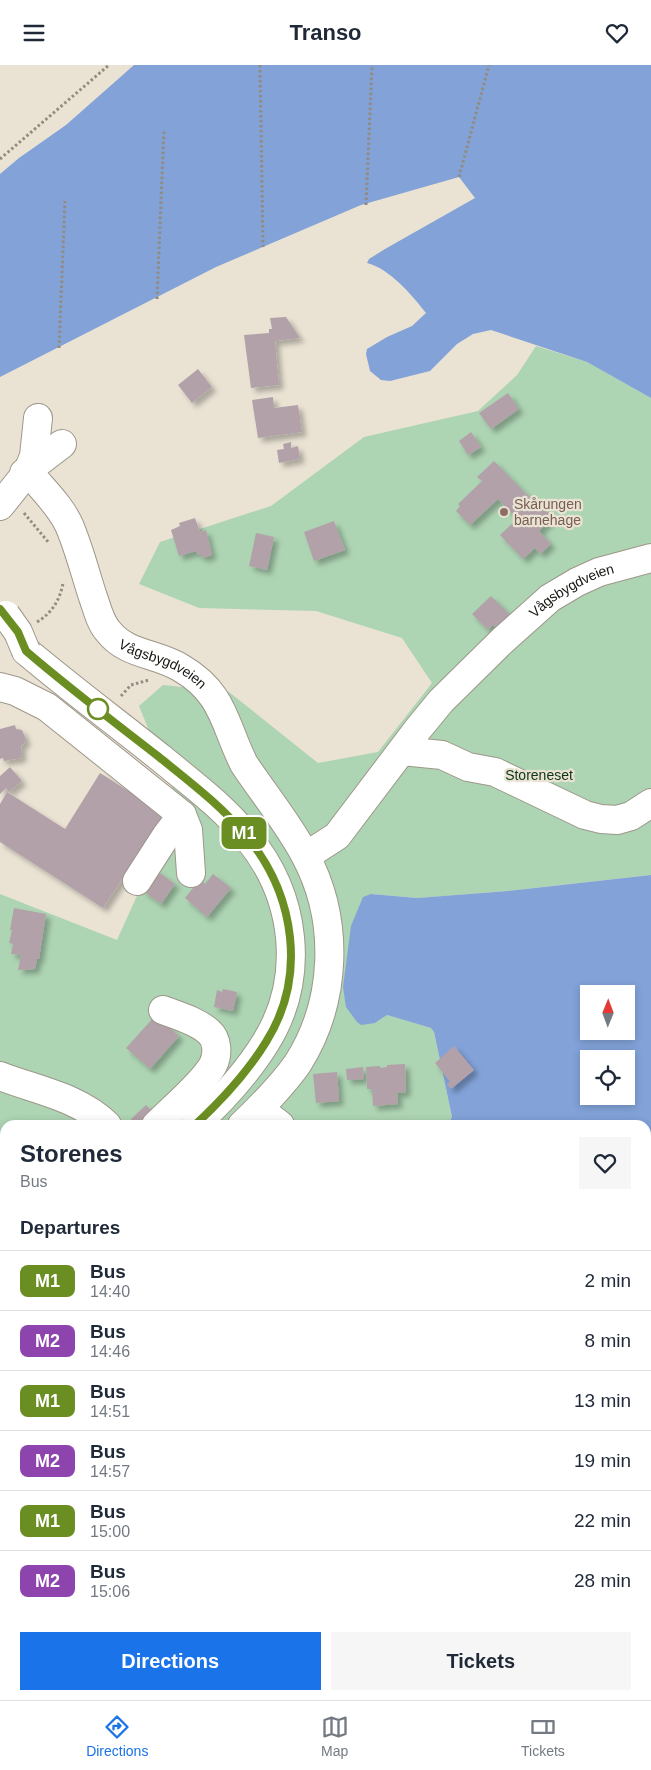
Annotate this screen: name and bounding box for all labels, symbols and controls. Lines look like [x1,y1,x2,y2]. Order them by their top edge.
icon: menu [20,19,48,47]
icon: heart [603,19,631,47]
text: Transo [289,20,362,45]
place label: Skårungen barnehage [514,496,582,528]
marker: Skårungen barnehage [498,506,510,518]
street label: Vågsbygdveien [526,560,616,621]
street label: Vågsbygdveien [116,636,210,692]
unlabelled marker [87,698,109,720]
park label: Storeneset [505,767,573,783]
line badge: M1 [222,817,266,849]
text: M1 [231,823,257,843]
north arrow [580,985,635,1040]
map controls [580,985,635,1105]
button: locate [580,1050,635,1105]
button: heart [579,1137,631,1189]
text: Storenes [20,1140,123,1167]
text: Bus [20,1173,48,1190]
text: Departures [20,1217,120,1238]
text: Bus [90,1261,126,1282]
text: 2 min [585,1270,631,1291]
text: M1 [35,1271,60,1291]
text: 14:40 [90,1283,130,1300]
text: Bus [90,1321,126,1342]
text: 8 min [585,1330,631,1351]
text: M2 [35,1331,60,1351]
text: 14:46 [90,1343,130,1360]
text: Bus [90,1381,126,1402]
text: 13 min [574,1390,631,1411]
text: M1 [35,1391,60,1411]
text: 14:51 [90,1403,130,1420]
text: Bus [90,1441,126,1462]
text: 19 min [574,1450,631,1471]
text: M2 [35,1451,60,1471]
text: 14:57 [90,1463,130,1480]
text: Bus [90,1501,126,1522]
text: 22 min [574,1510,631,1531]
text: M1 [35,1511,60,1531]
text: 15:00 [90,1523,130,1540]
text: Bus [90,1561,126,1582]
text: 28 min [574,1570,631,1591]
text: M2 [35,1571,60,1591]
text: 15:06 [90,1583,130,1600]
button: Directions [20,1632,321,1690]
button: Tickets [331,1632,631,1690]
tab: Directions [86,1713,148,1759]
tab: Map [321,1713,349,1759]
tab: Tickets [521,1713,565,1759]

